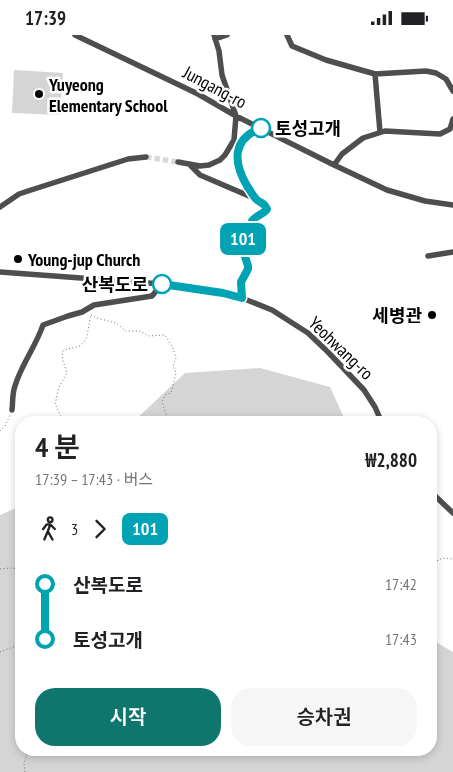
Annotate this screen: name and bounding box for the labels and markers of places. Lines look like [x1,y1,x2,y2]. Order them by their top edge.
place label: Yuyeong Elementary School [48,73,168,117]
marker: Yuyeong Elementary School [33,88,45,100]
place label: 토성고개 [275,117,341,140]
marker: 토성고개 [251,118,271,138]
place label: Young-jup Church [27,248,140,271]
marker: Young-jup Church [12,253,24,265]
place label: 산복도로 [82,273,148,296]
marker: 산복도로 [152,274,172,294]
place label: 세병관 [372,304,422,327]
marker: 세병관 [426,309,438,321]

